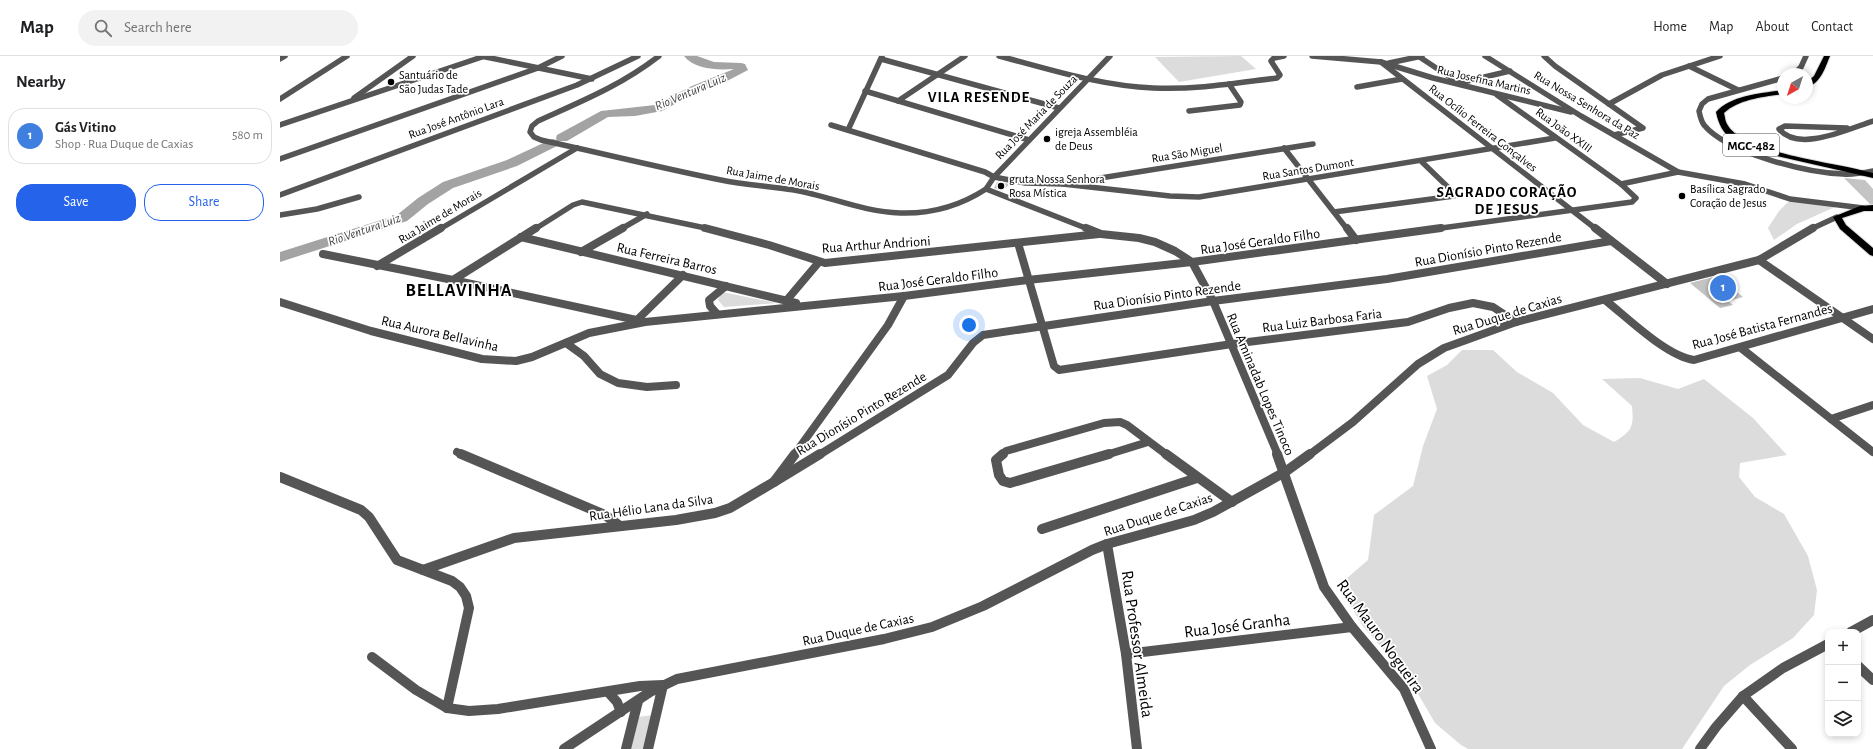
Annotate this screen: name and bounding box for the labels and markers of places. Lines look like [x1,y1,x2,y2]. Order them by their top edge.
place label: Santuário de São Judas Tade [399,69,468,95]
marker: Santuário de São Judas Tade [386,77,396,87]
place label: igreja Assembléia de Deus [1055,126,1138,152]
marker: igreja Assembléia de Deus [1042,134,1052,144]
place label: gruta Nossa Senhora Rosa Mística [1009,173,1105,199]
marker: gruta Nossa Senhora Rosa Mística [996,181,1006,191]
place label: Basílica Sagrado Coração de Jesus [1690,183,1767,209]
marker: Basílica Sagrado Coração de Jesus [1677,191,1687,201]
pin: 1 [1710,273,1736,303]

